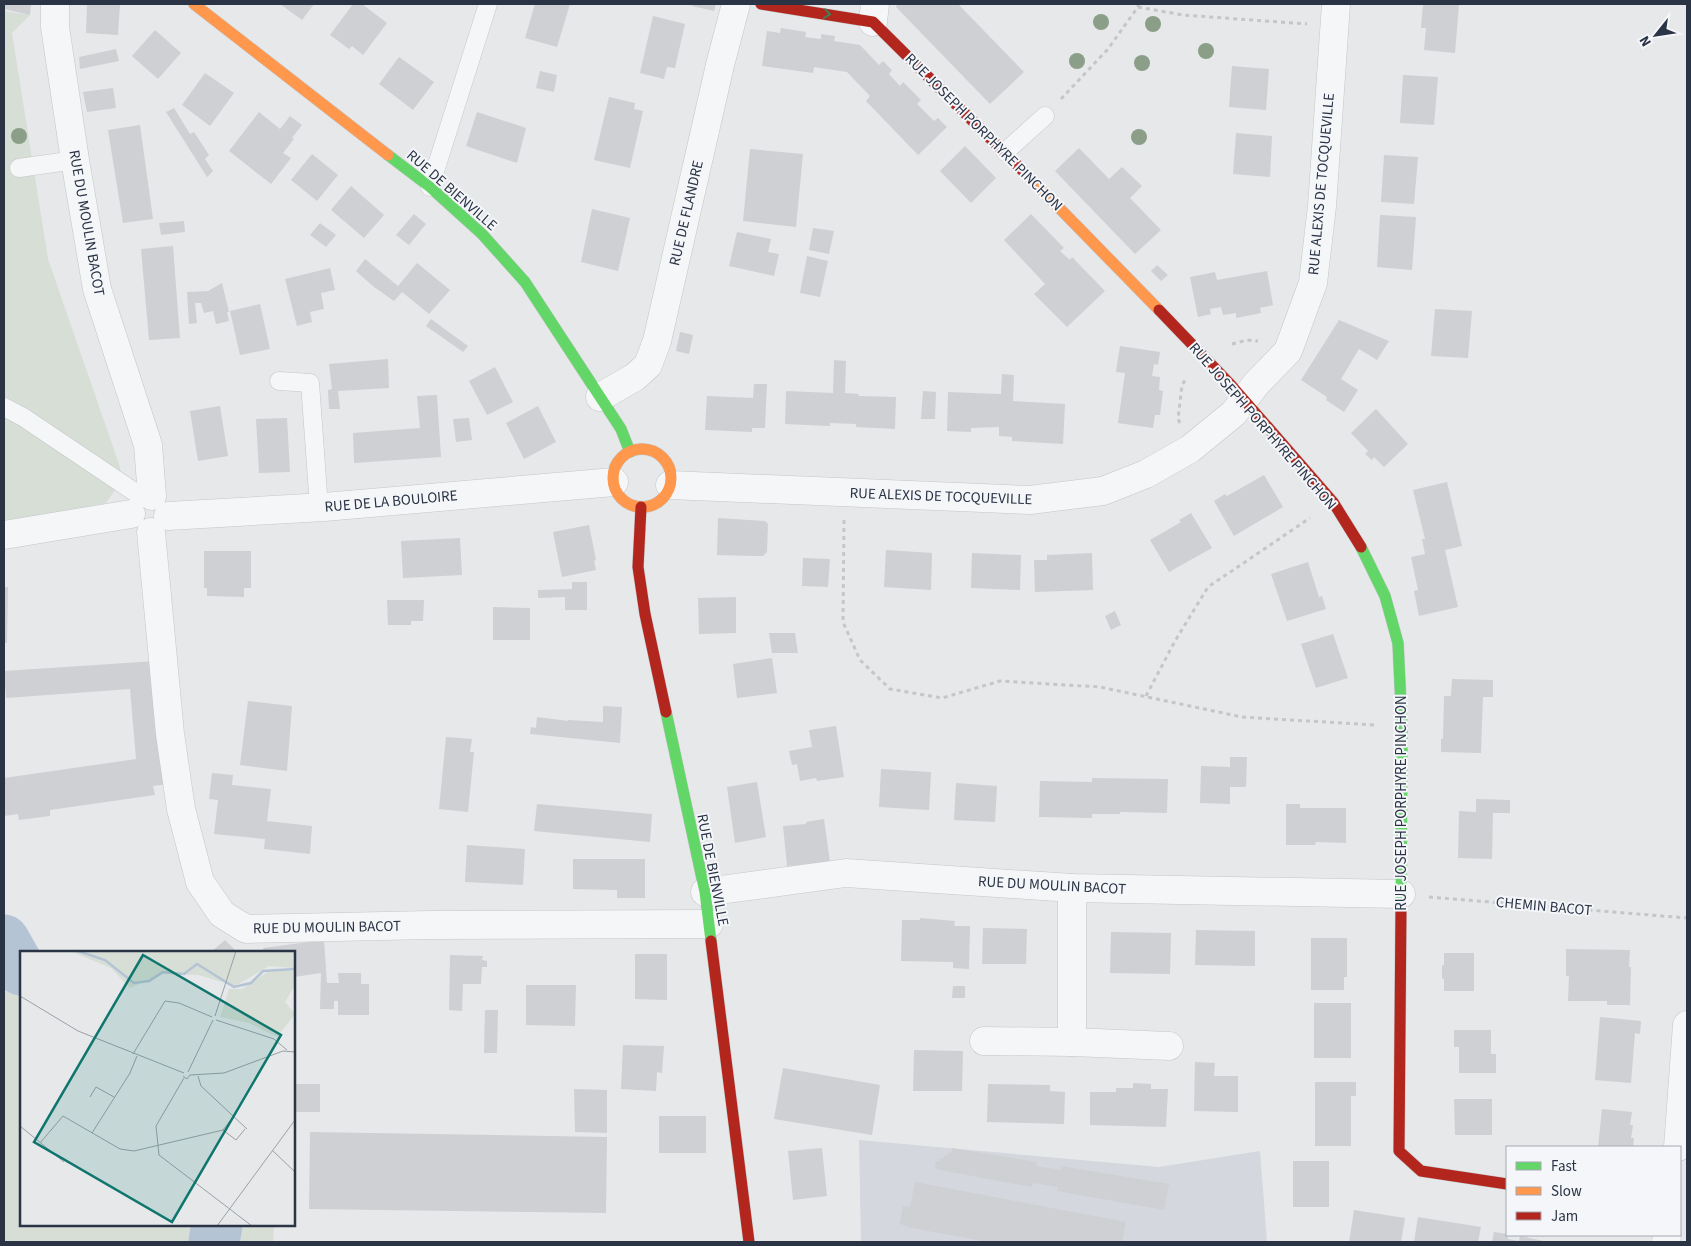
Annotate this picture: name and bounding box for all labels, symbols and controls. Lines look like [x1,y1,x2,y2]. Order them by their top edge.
one-way arrow [822,9,831,19]
north arrow [1631,10,1681,60]
text: N [1635,32,1657,50]
street label: RUE JOSEPH PORPHYRE PINCHON [900,49,1067,216]
street label: RUE ALEXIS DE TOCQUEVILLE [1303,92,1340,276]
street label: RUE DE BIENVILLE [402,145,502,236]
street label: RUE DU MOULIN BACOT [63,148,110,298]
street label: RUE DE FLANDRE [664,158,709,268]
street label: RUE JOSEPH PORPHYRE PINCHON [1184,338,1341,515]
street label: RUE ALEXIS DE TOCQUEVILLE [849,483,1033,510]
street label: RUE DE LA BOULOIRE [324,485,459,518]
street label: RUE JOSEPH PORPHYRE PINCHON [1391,695,1412,911]
street label: RUE DE BIENVILLE [691,812,734,928]
street label: RUE DU MOULIN BACOT [977,871,1126,900]
street label: CHEMIN BACOT [1495,892,1593,921]
street label: RUE DU MOULIN BACOT [253,916,401,939]
inset map [20,951,295,1226]
legend [1506,1146,1681,1236]
text: Fast [1551,1156,1577,1177]
text: Slow [1551,1181,1582,1202]
text: Jam [1551,1206,1578,1227]

